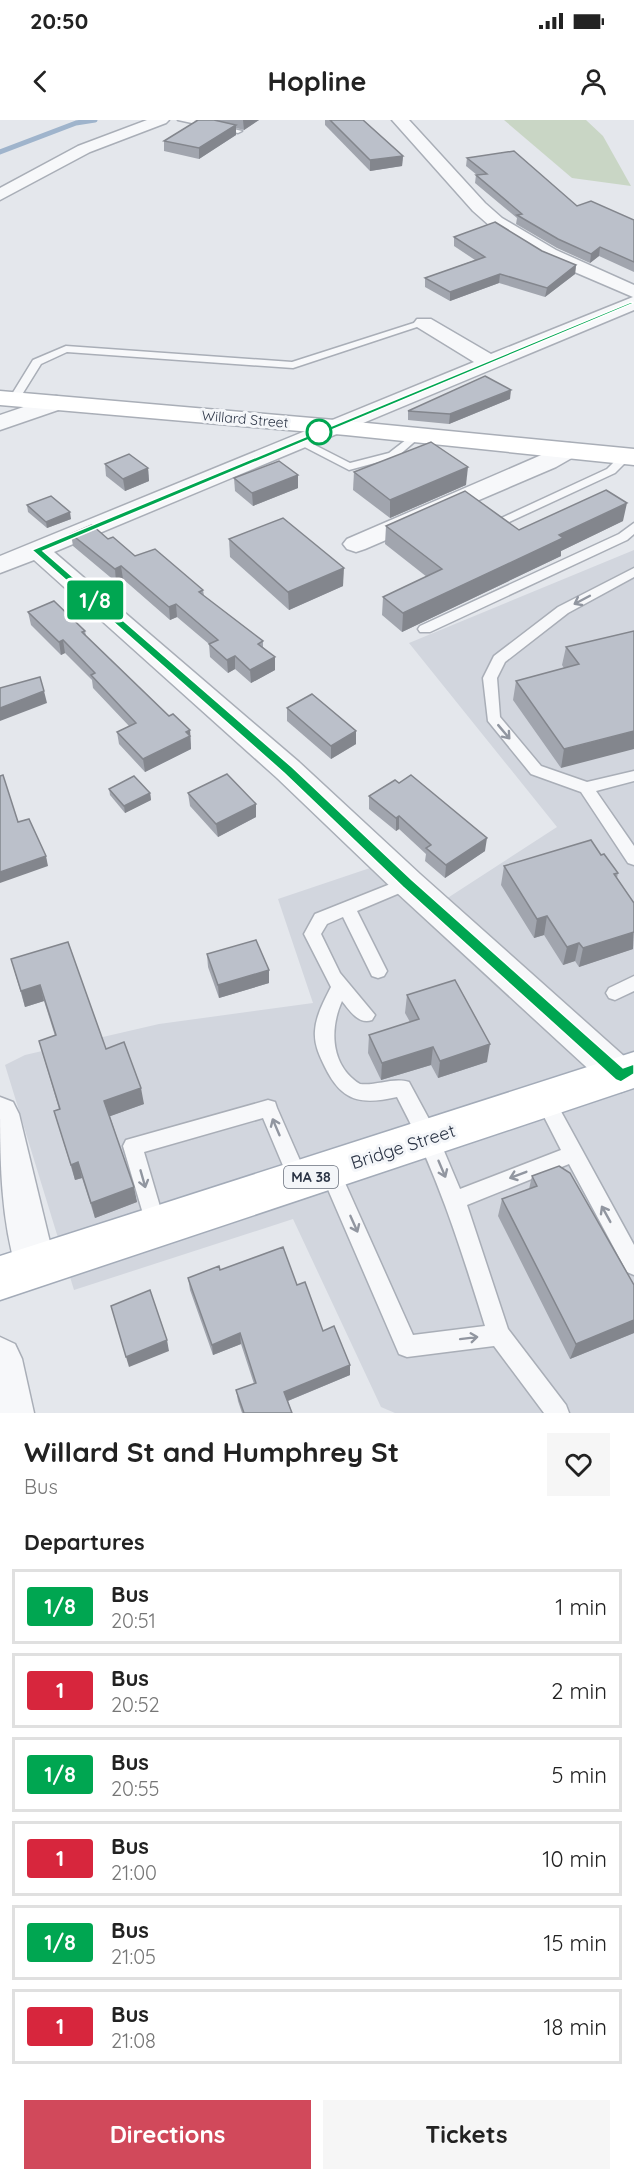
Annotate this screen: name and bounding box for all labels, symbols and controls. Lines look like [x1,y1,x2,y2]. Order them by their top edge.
text: 20:50 [30,7,88,35]
text: Hopline [268,64,366,98]
icon: back [24,65,57,98]
icon: person [577,65,610,98]
street label: Willard Street [201,406,289,432]
unlabelled marker [306,419,332,445]
line badge: 1/8 [60,580,130,620]
text: 1/8 [79,587,111,613]
one-way arrow [574,595,592,606]
one-way arrow [498,724,511,740]
one-way arrow [270,1118,281,1137]
street label: Bridge Street [348,1119,458,1174]
one-way arrow [437,1159,448,1178]
road number: MA 38 [284,1166,338,1188]
one-way arrow [138,1169,149,1188]
one-way arrow [509,1170,528,1181]
one-way arrow [600,1206,612,1223]
one-way arrow [349,1215,360,1233]
one-way arrow [459,1333,478,1344]
button: heart [547,1433,610,1496]
text: Willard St and Humphrey St [24,1434,399,1469]
text: Bus [24,1474,58,1499]
text: Departures [24,1528,145,1556]
text: Bus [111,1580,149,1608]
text: 1/8 [44,1593,76,1619]
text: 1 min [555,1593,607,1621]
text: 20:51 [111,1608,156,1633]
text: Bus [111,1664,149,1692]
text: 1 [56,1677,64,1703]
text: 2 min [551,1677,607,1705]
text: 20:52 [111,1692,160,1717]
text: Bus [111,1748,149,1776]
text: 1/8 [44,1761,76,1787]
text: 5 min [552,1761,607,1789]
text: 20:55 [111,1776,160,1801]
text: Bus [111,1832,149,1860]
text: 1 [56,1845,64,1871]
text: 10 min [542,1845,607,1873]
text: 21:00 [111,1860,157,1885]
text: Bus [111,1916,149,1944]
text: 1/8 [44,1929,76,1955]
text: 15 min [543,1929,607,1957]
text: 21:05 [111,1944,156,1969]
text: Bus [111,2000,149,2028]
text: 1 [56,2013,64,2039]
text: 18 min [543,2013,607,2041]
text: 21:08 [111,2028,156,2053]
button: Directions [24,2100,311,2169]
button: Tickets [323,2100,610,2169]

